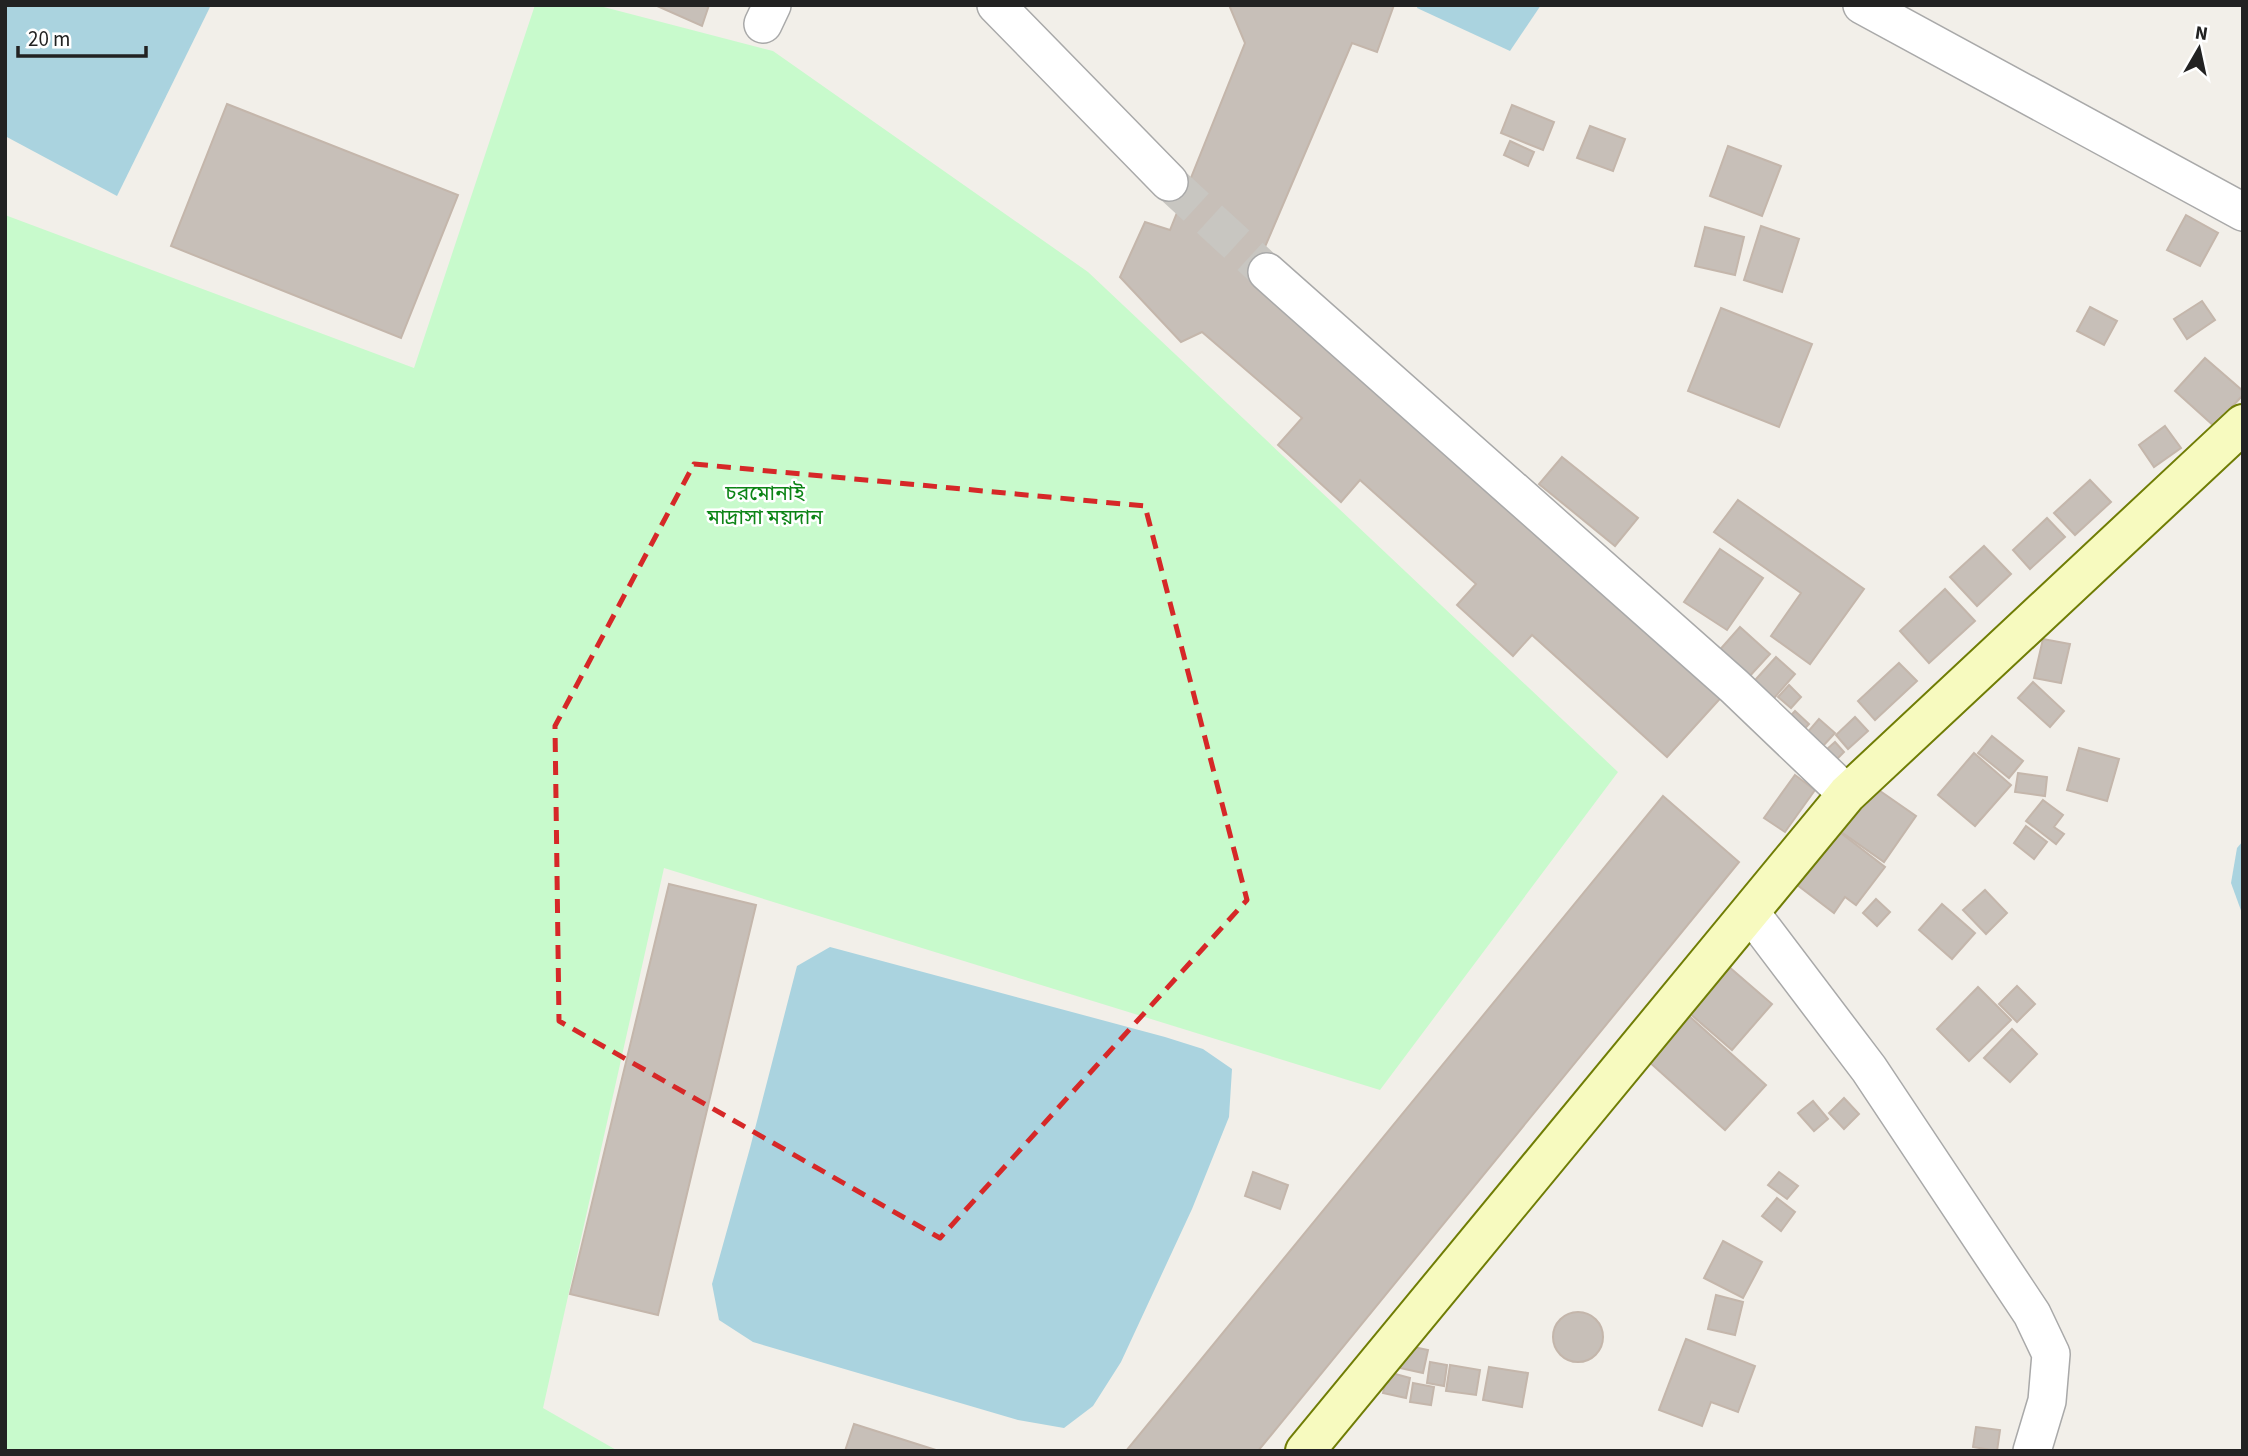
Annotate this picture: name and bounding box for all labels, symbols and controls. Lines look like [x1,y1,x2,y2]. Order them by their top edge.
scale bar [18,14,145,58]
north arrow [2164,14,2234,84]
text: N [2193,19,2210,48]
text: 20 m [28,24,70,54]
park label: চরমোনাই মাদ্রাসা ময়দান [706,478,823,532]

